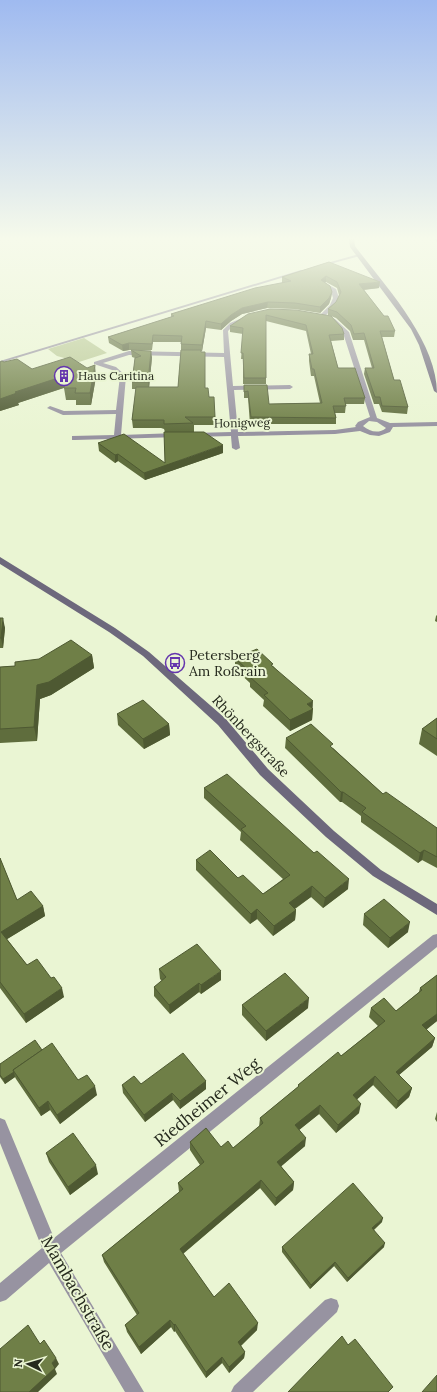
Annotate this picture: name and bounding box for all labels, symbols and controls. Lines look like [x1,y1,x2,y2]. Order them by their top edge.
building icon: Haus Caritina [53,365,75,387]
place label: Haus Caritina [78,368,154,383]
street label: Honigweg [214,415,271,430]
place label: Petersberg Am Roßrain [188,646,266,680]
bus stop icon: Petersberg Am Roßrain [164,652,186,674]
street label: Rhönbergstraße [208,691,294,781]
street label: Riedheimer Weg [150,1052,265,1151]
street label: Mambachstraße [36,1232,120,1354]
north arrow [8,1344,48,1384]
text: N [11,1358,25,1368]

